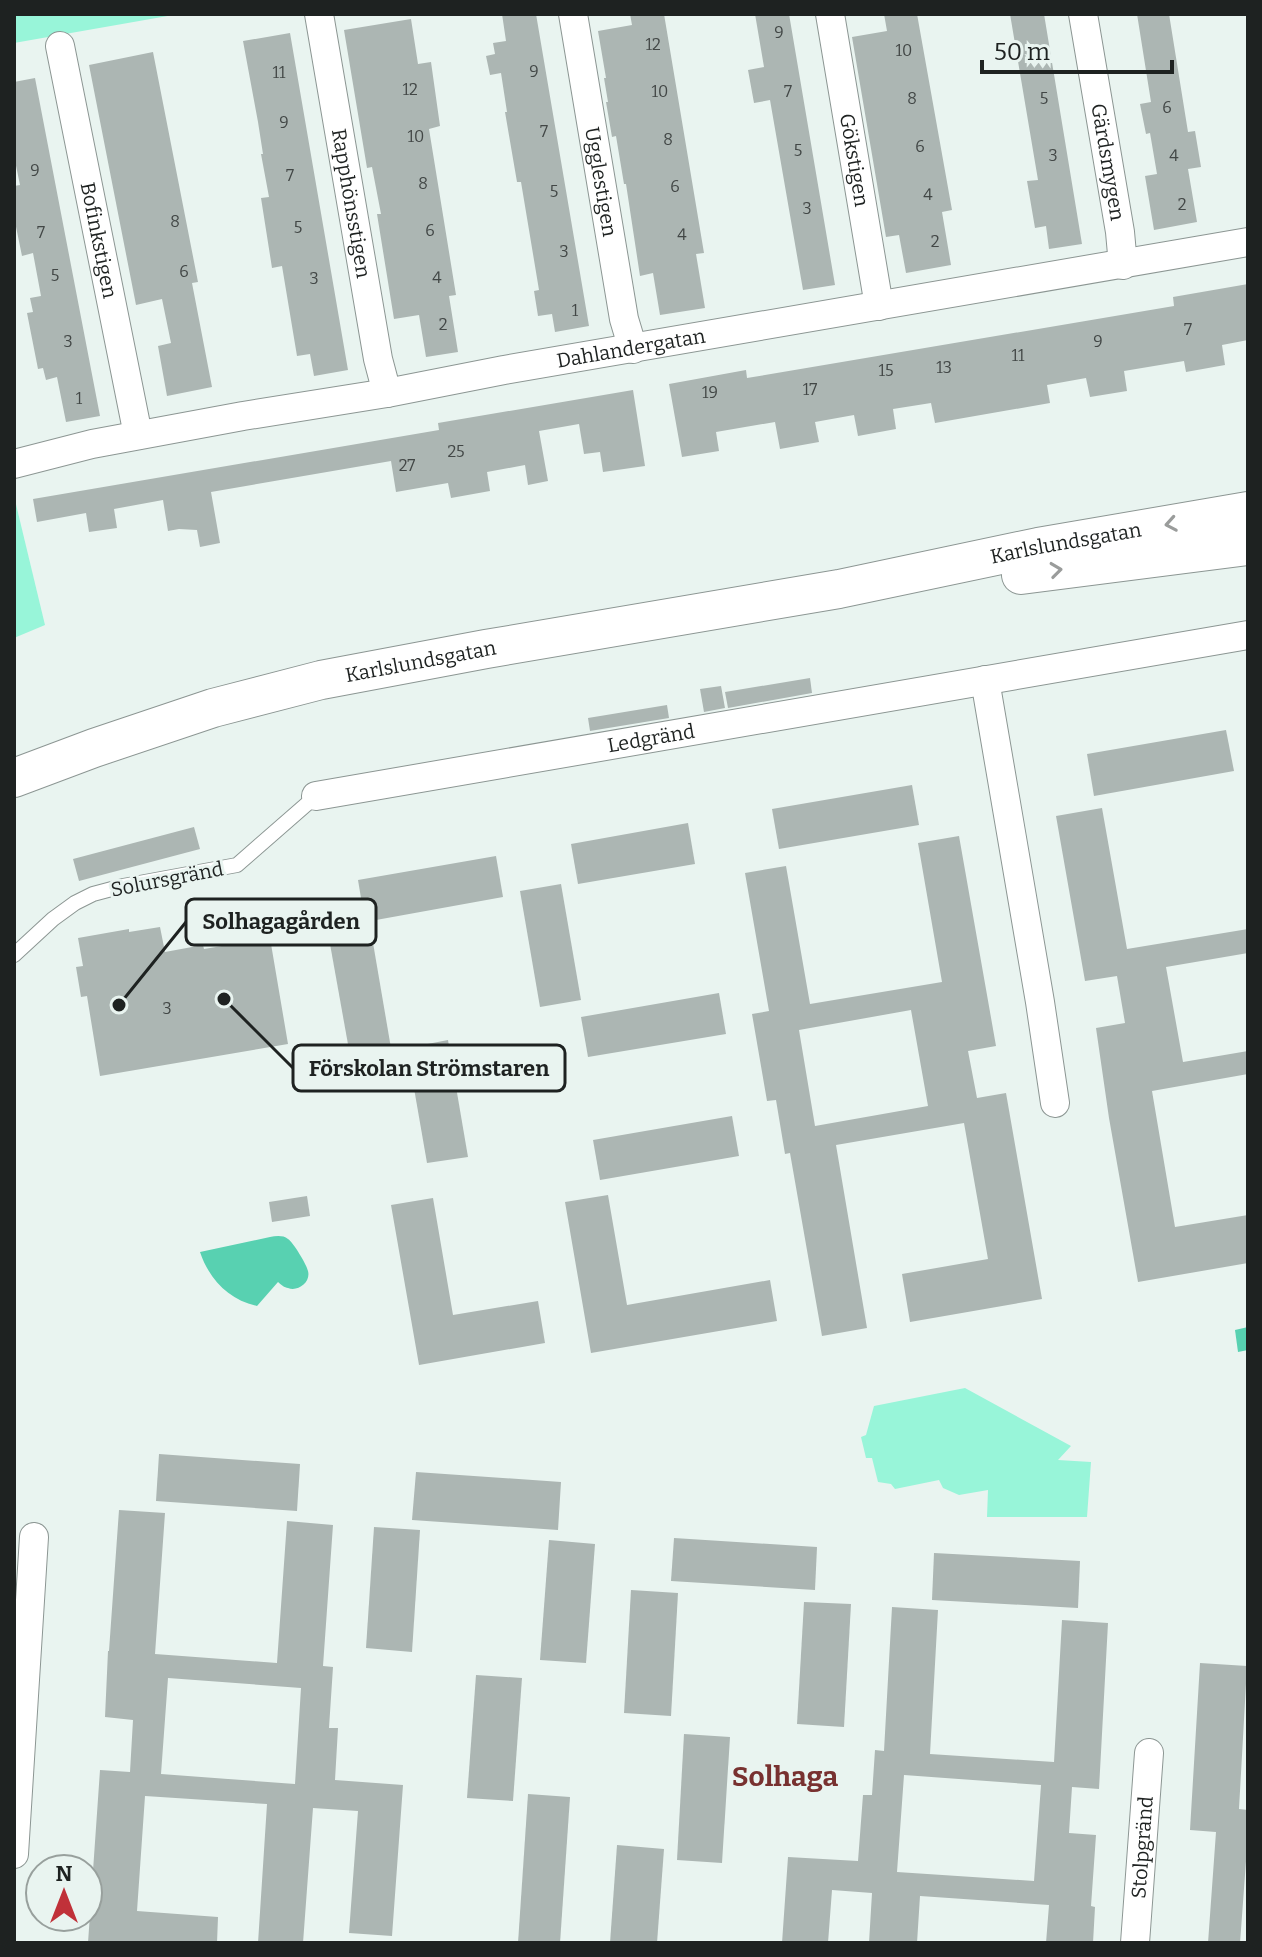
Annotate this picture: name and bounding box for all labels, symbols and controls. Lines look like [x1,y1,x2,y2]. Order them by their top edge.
house number: 9 [774,23,784,42]
scale bar [982,24,1172,74]
house number: 12 [645,35,661,54]
text: 50 m [994,38,1050,66]
house number: 10 [896,41,912,60]
house number: 9 [529,62,539,81]
house number: 11 [273,63,286,82]
house number: 12 [402,80,418,99]
house number: 10 [652,82,668,101]
house number: 7 [784,82,792,101]
house number: 8 [907,89,917,108]
house number: 5 [1040,89,1048,108]
house number: 6 [1162,98,1172,117]
street label: Gärdsmygen [1086,101,1130,223]
street label: Gökstigen [835,111,874,209]
house number: 9 [279,113,289,132]
house number: 7 [540,122,548,141]
street label: Ugglestigen [580,125,622,239]
street label: Rapphönsstigen [327,127,376,280]
house number: 10 [408,127,424,146]
house number: 8 [663,130,673,149]
house number: 6 [915,137,925,156]
house number: 5 [794,141,802,160]
house number: 3 [1048,146,1058,165]
house number: 4 [1169,146,1179,165]
house number: 9 [30,161,40,180]
house number: 7 [286,166,294,185]
house number: 8 [418,174,428,193]
house number: 6 [670,177,680,196]
street label: Bofinkstigen [76,180,122,301]
house number: 5 [550,182,558,201]
house number: 4 [923,185,933,204]
house number: 2 [1178,195,1186,214]
house number: 3 [802,199,812,218]
house number: 8 [170,212,180,231]
house number: 5 [294,218,302,237]
house number: 6 [425,221,435,240]
house number: 7 [37,223,45,242]
house number: 4 [677,225,687,244]
house number: 2 [931,232,939,251]
house number: 3 [559,242,569,261]
house number: 6 [179,262,189,281]
house number: 5 [51,266,59,285]
house number: 4 [432,268,442,287]
house number: 3 [309,269,319,288]
house number: 1 [572,301,579,320]
house number: 2 [439,315,447,334]
house number: 7 [1184,320,1192,339]
street label: Dahlandergatan [555,324,707,373]
house number: 3 [63,332,73,351]
house number: 9 [1093,332,1103,351]
house number: 11 [1012,346,1025,365]
house number: 13 [936,358,952,377]
house number: 15 [878,361,894,380]
house number: 17 [803,380,817,399]
house number: 19 [702,383,718,402]
house number: 1 [76,389,83,408]
house number: 25 [447,442,465,461]
house number: 27 [399,456,415,475]
one-way arrow [1164,515,1178,532]
street label: Karlslundsgatan [988,517,1143,569]
one-way arrow [1049,562,1063,579]
street label: Karlslundsgatan [343,635,498,687]
street label: Ledgränd [605,719,697,757]
street label: Solursgränd [109,856,225,902]
callout: Solhagagården [186,899,376,945]
text: Solhagagården [202,908,360,935]
house number: 3 [162,999,172,1018]
callout: Förskolan Strömstaren [293,1045,565,1091]
text: Förskolan Strömstaren [309,1055,549,1082]
district label: Solhaga [732,1760,838,1793]
street label: Stolpgränd [1126,1795,1158,1899]
north arrow [24,1853,104,1933]
text: N [56,1860,73,1887]

